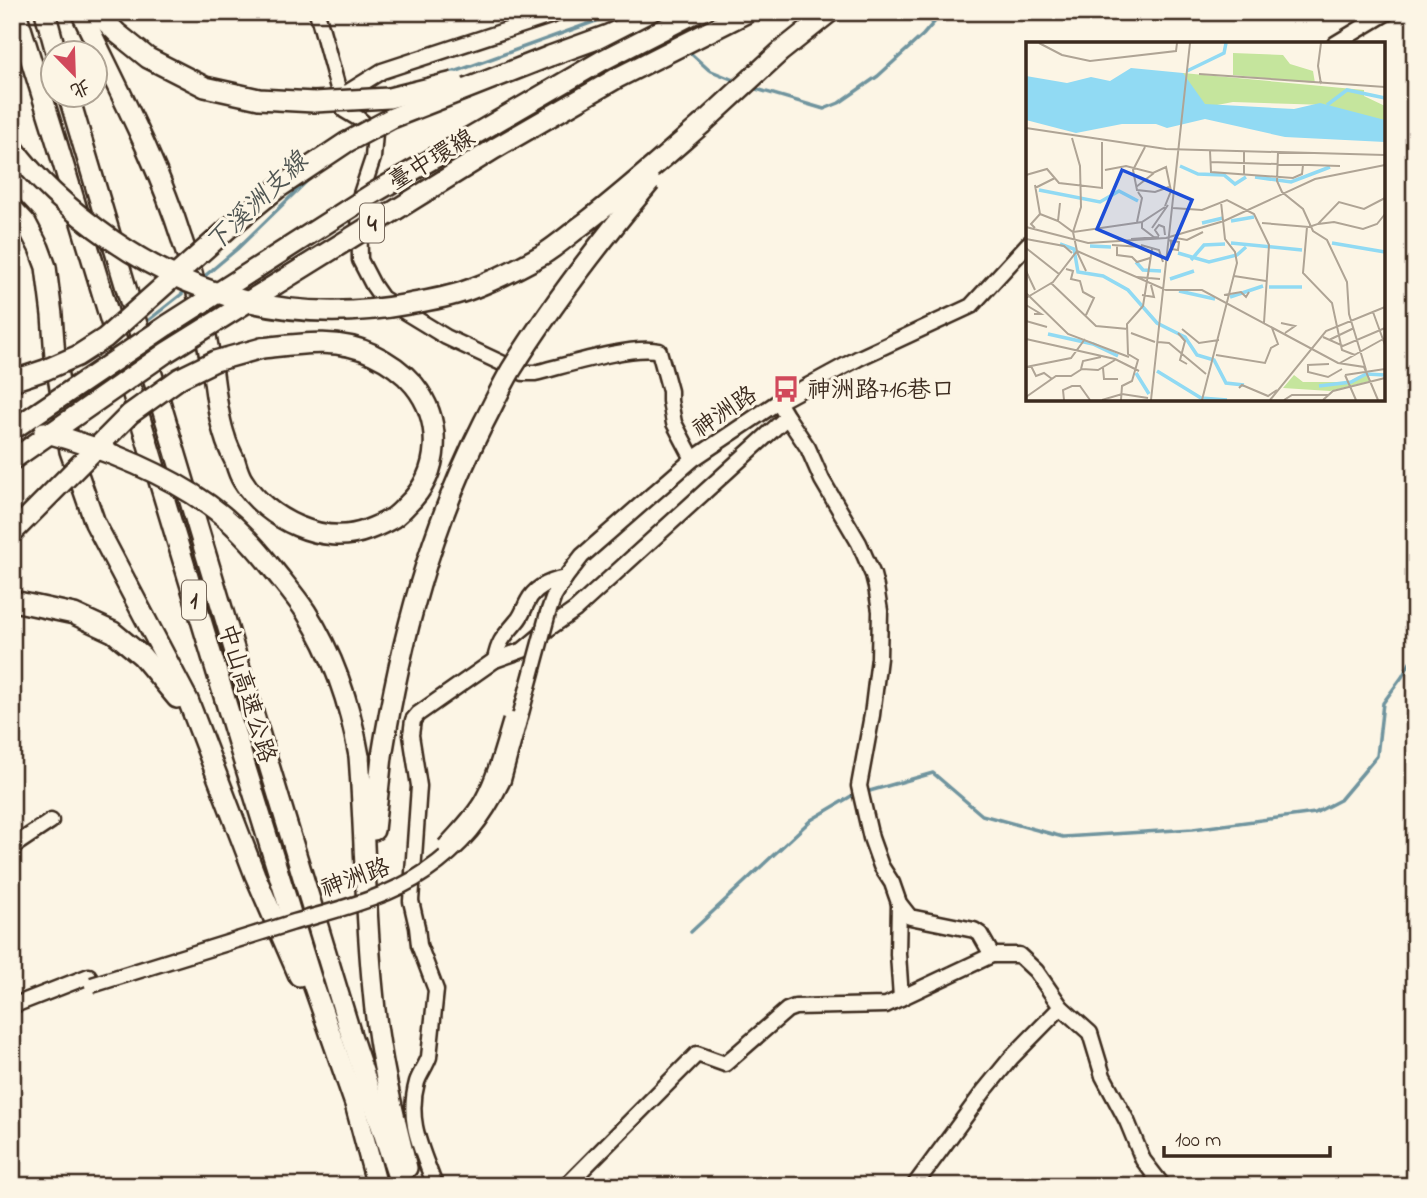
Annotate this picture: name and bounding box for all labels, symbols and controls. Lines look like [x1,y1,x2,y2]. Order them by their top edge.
north arrow [38,38,108,108]
inset map [1026,42,1385,401]
text: 北 [66,71,94,103]
street label: 臺中環線 [382,121,482,201]
water label: 下溪洲支線 [198,143,319,262]
road number: 4 [360,204,384,243]
bus stop icon: 神洲路716巷口 [771,374,801,404]
place label: 神洲路716巷口 [807,374,955,409]
street label: 神洲路 [686,378,765,448]
road number: 1 [182,580,206,620]
street label: 中山高速公路 [208,620,283,768]
street label: 神洲路 [316,851,396,908]
scale bar [1164,1114,1331,1158]
text: 100 m [1175,1126,1221,1156]

